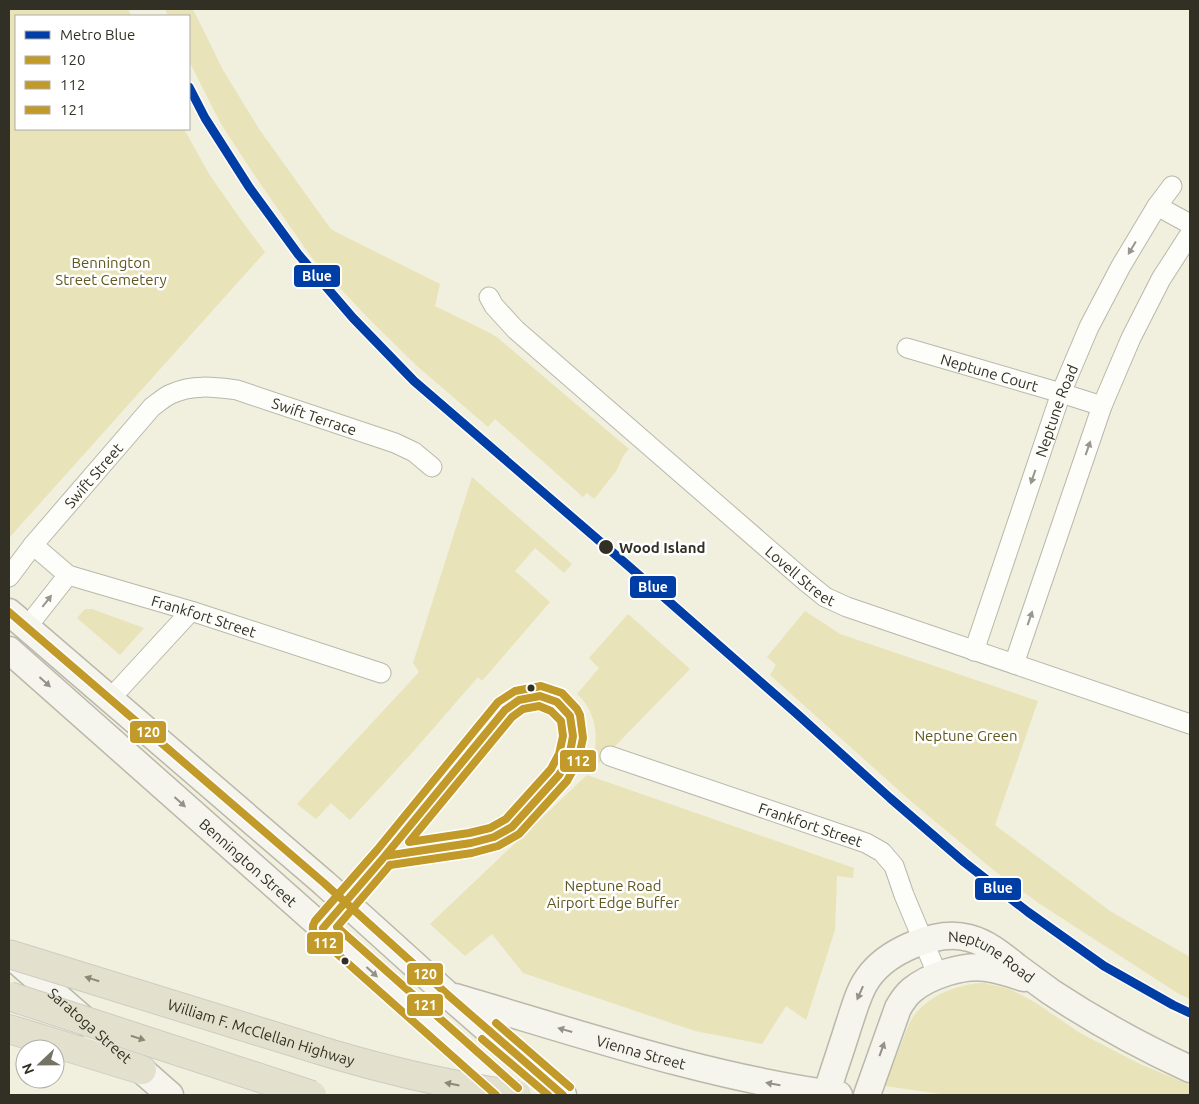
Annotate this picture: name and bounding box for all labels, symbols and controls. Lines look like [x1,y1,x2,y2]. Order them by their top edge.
legend [15,15,190,130]
text: Metro Blue [60,26,135,43]
text: 120 [60,51,85,68]
text: 112 [60,76,85,93]
text: 121 [60,101,85,118]
one-way arrow [1127,242,1136,255]
park label: Bennington Street Cemetery [55,254,167,288]
line badge: Blue [293,264,341,288]
text: Blue [302,268,332,284]
street label: Neptune Court [939,350,1040,394]
street label: Neptune Road [1032,362,1081,459]
street label: Swift Terrace [270,394,359,438]
street label: Swift Street [60,439,126,511]
one-way arrow [1085,440,1092,455]
one-way arrow [1029,470,1037,485]
marker: Wood Island [597,538,615,556]
place label: Wood Island [619,539,706,556]
street label: Lovell Street [762,542,838,609]
line badge: Blue [629,575,677,599]
text: Blue [638,579,668,595]
street label: Frankfort Street [150,591,258,640]
one-way arrow [42,595,53,608]
one-way arrow [1026,610,1034,625]
one-way arrow [39,676,51,688]
unlabelled marker [526,683,536,693]
line badge: 120 [129,720,167,744]
text: 120 [136,724,160,740]
park label: Neptune Green [914,727,1018,744]
line badge: 112 [559,749,597,773]
text: 112 [566,753,590,769]
one-way arrow [173,796,186,807]
street label: Frankfort Street [757,799,865,850]
street label: Bennington Street [196,815,301,910]
park label: Neptune Road Airport Edge Buffer [547,877,680,911]
line badge: Blue [974,877,1022,901]
text: Blue [983,880,1013,896]
street label: Neptune Road [948,927,1038,986]
line badge: 112 [306,931,344,955]
text: 112 [313,935,337,951]
unlabelled marker [340,956,350,966]
line badge: 120 [406,962,444,986]
one-way arrow [366,966,378,978]
text: 120 [413,966,437,982]
one-way arrow [84,975,99,983]
street label: Saratoga Street [45,984,136,1066]
one-way arrow [856,986,864,1000]
line badge: 121 [406,993,444,1017]
street label: William F. McClellan Highway [166,995,357,1069]
text: 121 [413,997,437,1013]
one-way arrow [558,1025,573,1033]
street label: Vienna Street [594,1031,688,1072]
one-way arrow [131,1035,146,1043]
north arrow [15,1039,65,1089]
one-way arrow [878,1041,886,1056]
text: N [19,1061,37,1077]
one-way arrow [765,1079,781,1087]
one-way arrow [443,1080,459,1088]

